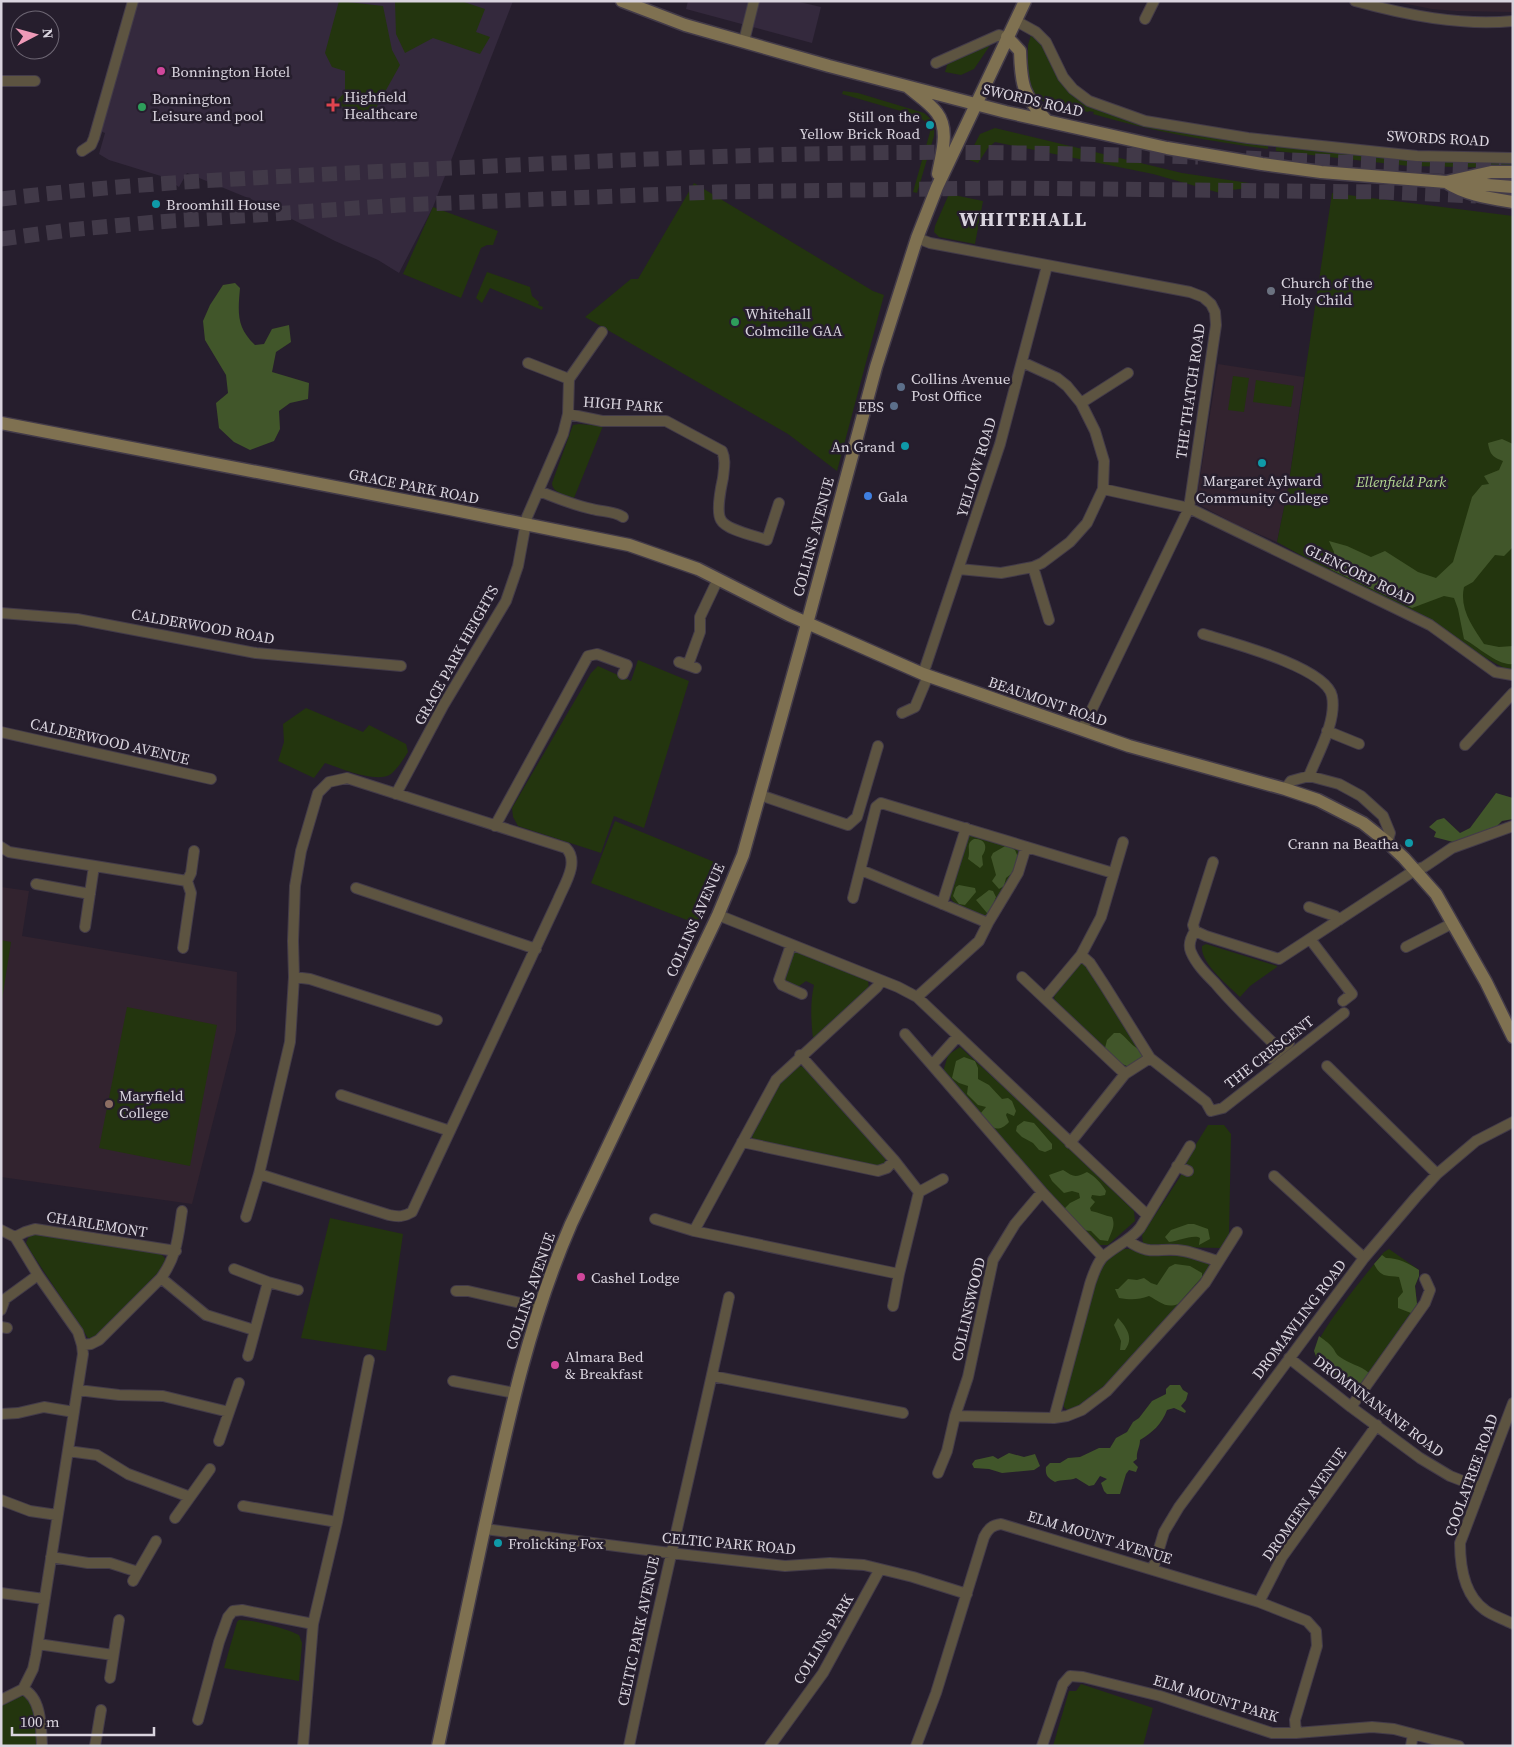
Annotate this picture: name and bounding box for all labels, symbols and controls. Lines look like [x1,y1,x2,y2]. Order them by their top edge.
north arrow [10,10,60,60]
text: N [37,28,58,40]
place label: Bonnington Hotel [171,61,291,82]
marker: Bonnington Hotel [155,65,167,77]
street label: SWORDS ROAD [981,78,1085,122]
place label: Highfield Healthcare [344,86,418,124]
place label: Bonnington Leisure and pool [152,88,264,126]
marker: Highfield Healthcare [326,98,340,112]
marker: Bonnington Leisure and pool [136,101,148,113]
place label: Still on the Yellow Brick Road [799,106,920,144]
marker: Still on the Yellow Brick Road [924,119,936,131]
street label: SWORDS ROAD [1386,125,1490,151]
place label: Broomhill House [166,194,280,215]
marker: Broomhill House [150,198,162,210]
district label: WHITEHALL [959,205,1087,233]
place label: Church of the Holy Child [1281,272,1373,310]
marker: Church of the Holy Child [1265,285,1277,297]
place label: Whitehall Colmcille GAA [745,303,843,341]
marker: Whitehall Colmcille GAA [729,316,741,328]
street label: THE THATCH ROAD [1170,322,1210,460]
place label: Collins Avenue Post Office [911,368,1011,406]
marker: Collins Avenue Post Office [895,381,907,393]
street label: HIGH PARK [582,391,664,417]
place label: EBS [858,396,884,417]
marker: EBS [888,400,900,412]
street label: YELLOW ROAD [951,415,1001,519]
place label: An Grand [831,436,895,457]
marker: An Grand [899,440,911,452]
marker: Margaret Aylward Community College [1256,457,1268,469]
street label: GRACE PARK ROAD [347,463,481,509]
place label: Margaret Aylward Community College [1196,470,1329,508]
park label: Ellenfield Park [1355,471,1447,492]
street label: COLLINS AVENUE [787,475,839,599]
place label: Gala [878,486,908,507]
marker: Gala [862,490,874,502]
street label: GLENCORP ROAD [1301,538,1419,610]
street label: GRACE PARK HEIGHTS [409,581,503,729]
street label: CALDERWOOD ROAD [130,603,276,649]
street label: BEAUMONT ROAD [986,671,1110,731]
street label: CALDERWOOD AVENUE [28,712,192,770]
place label: Crann na Beatha [1288,833,1399,854]
marker: Crann na Beatha [1403,837,1415,849]
street label: COLLINS AVENUE [660,860,730,980]
street label: THE CRESCENT [1220,1010,1318,1094]
place label: Maryfield College [119,1085,184,1123]
marker: Maryfield College [103,1098,115,1110]
street label: CHARLEMONT [45,1206,149,1242]
street label: COLLINS AVENUE [500,1230,560,1352]
street label: COLLINSWOOD [946,1255,990,1363]
street label: DROMAWLING ROAD [1247,1255,1351,1383]
place label: Cashel Lodge [591,1267,680,1288]
marker: Cashel Lodge [575,1271,587,1283]
place label: Almara Bed & Breakfast [565,1346,644,1384]
street label: DROMNNANANE ROAD [1309,1350,1449,1462]
marker: Almara Bed & Breakfast [549,1359,561,1371]
street label: COOLATREE ROAD [1439,1411,1503,1539]
street label: DROMEEN AVENUE [1257,1443,1351,1565]
street label: ELM MOUNT AVENUE [1025,1505,1175,1569]
street label: CELTIC PARK ROAD [661,1527,797,1559]
place label: Frolicking Fox [508,1533,604,1554]
marker: Frolicking Fox [492,1537,504,1549]
street label: CELTIC PARK AVENUE [612,1554,664,1708]
street label: COLLINS PARK [788,1590,858,1688]
street label: ELM MOUNT PARK [1151,1669,1281,1727]
scale bar [12,1704,155,1736]
text: 100 m [20,1711,60,1732]

